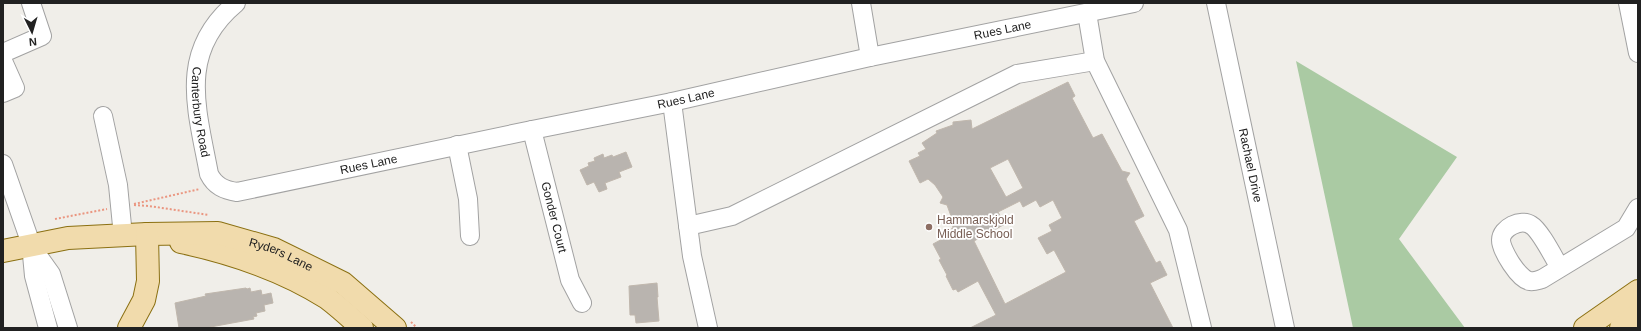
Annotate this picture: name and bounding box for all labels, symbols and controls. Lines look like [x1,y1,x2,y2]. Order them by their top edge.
north arrow [12,12,52,52]
street label: Rues Lane [973,17,1033,43]
text: N [28,36,37,48]
street label: Canterbury Road [189,66,213,158]
street label: Rues Lane [656,85,716,112]
street label: Rachael Drive [1236,127,1265,204]
street label: Rues Lane [339,151,399,177]
street label: Gonder Court [538,180,570,255]
place label: Hammarskjold Middle School [937,213,1014,241]
marker: Hammarskjold Middle School [924,222,934,232]
street label: Ryders Lane [247,235,315,274]

